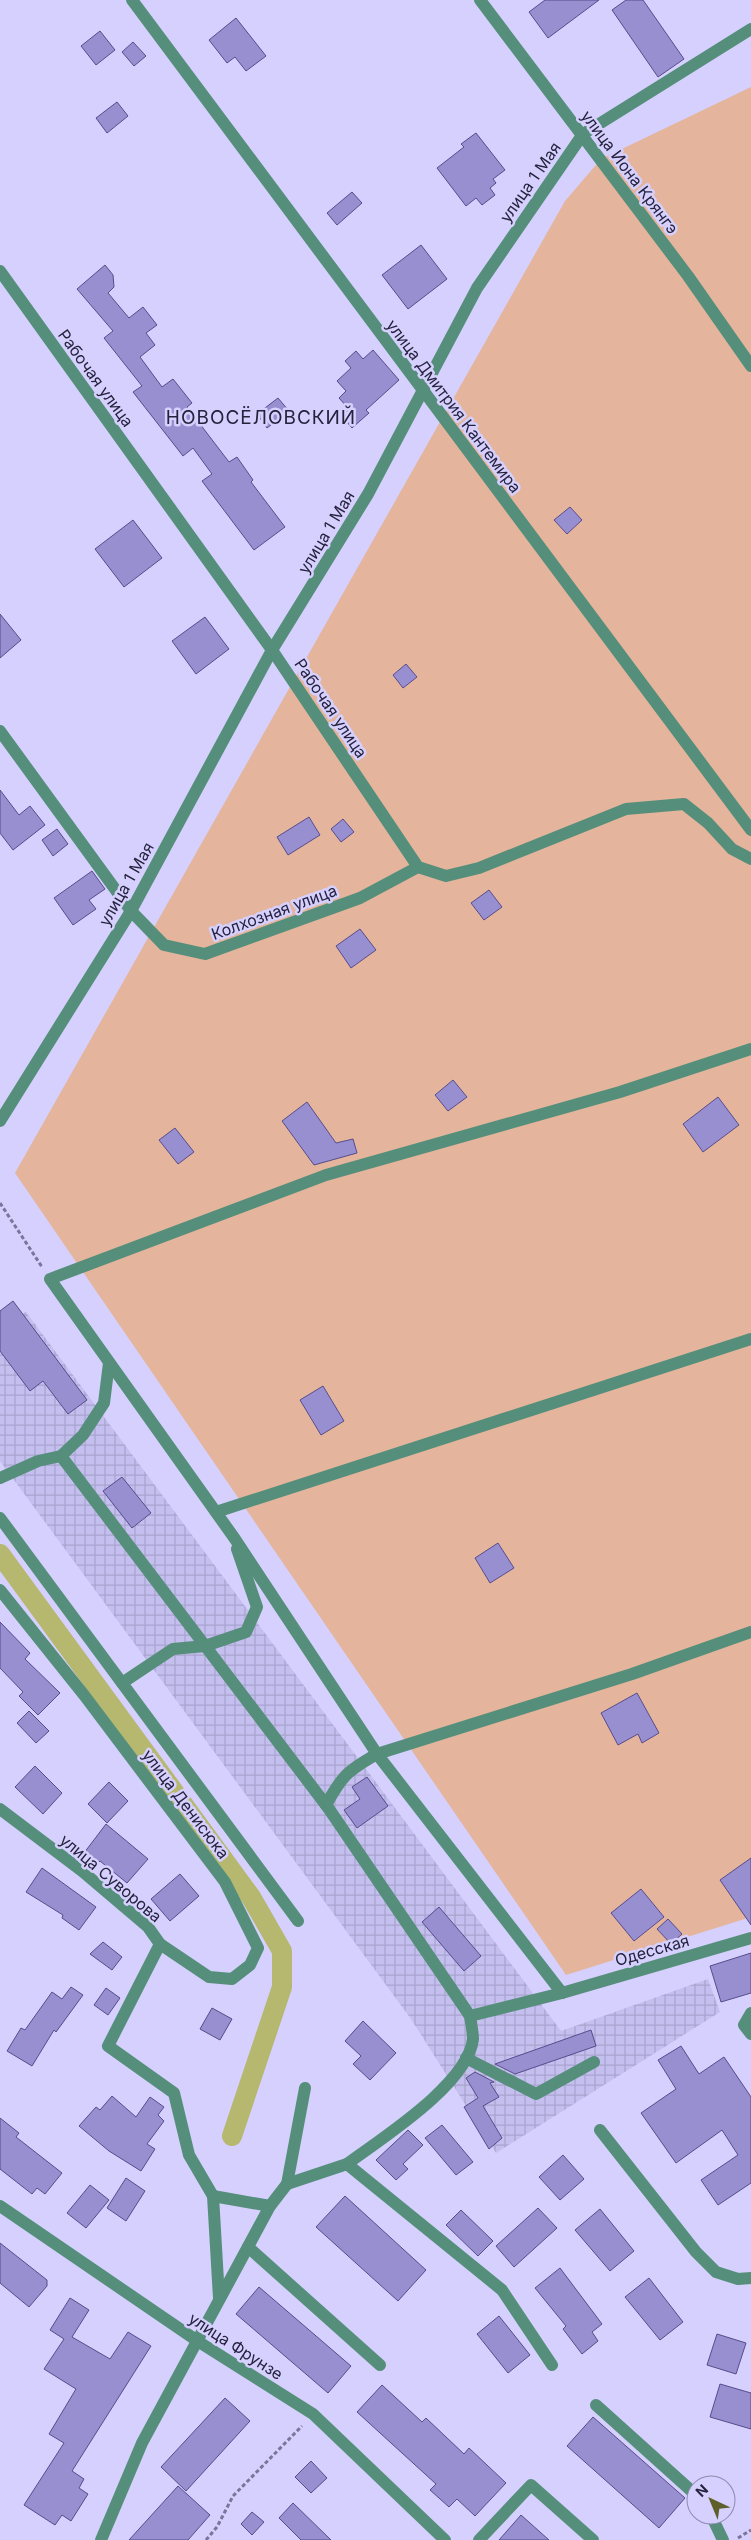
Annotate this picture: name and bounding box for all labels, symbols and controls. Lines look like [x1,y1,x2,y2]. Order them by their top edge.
street label: улица Иона Крянгэ [577,106,683,238]
street label: улица 1 Мая [495,138,565,226]
street label: улица Дмитрия Кантемира [382,315,526,497]
street label: Рабочая улица [54,325,138,431]
district label: НОВОСЁЛОВСКИЙ [166,405,356,429]
street label: улица 1 Мая [293,487,359,577]
street label: Рабочая улица [290,655,372,761]
street label: улица 1 Мая [94,839,158,929]
street label: Колхозная улица [209,880,339,944]
street label: улица Денисюка [138,1745,234,1863]
street label: улица Суворова [56,1830,166,1926]
street label: Одесская [613,1930,691,1970]
street label: улица Фрунзе [185,2308,287,2384]
north arrow [686,2475,736,2525]
text: N [692,2480,711,2500]

